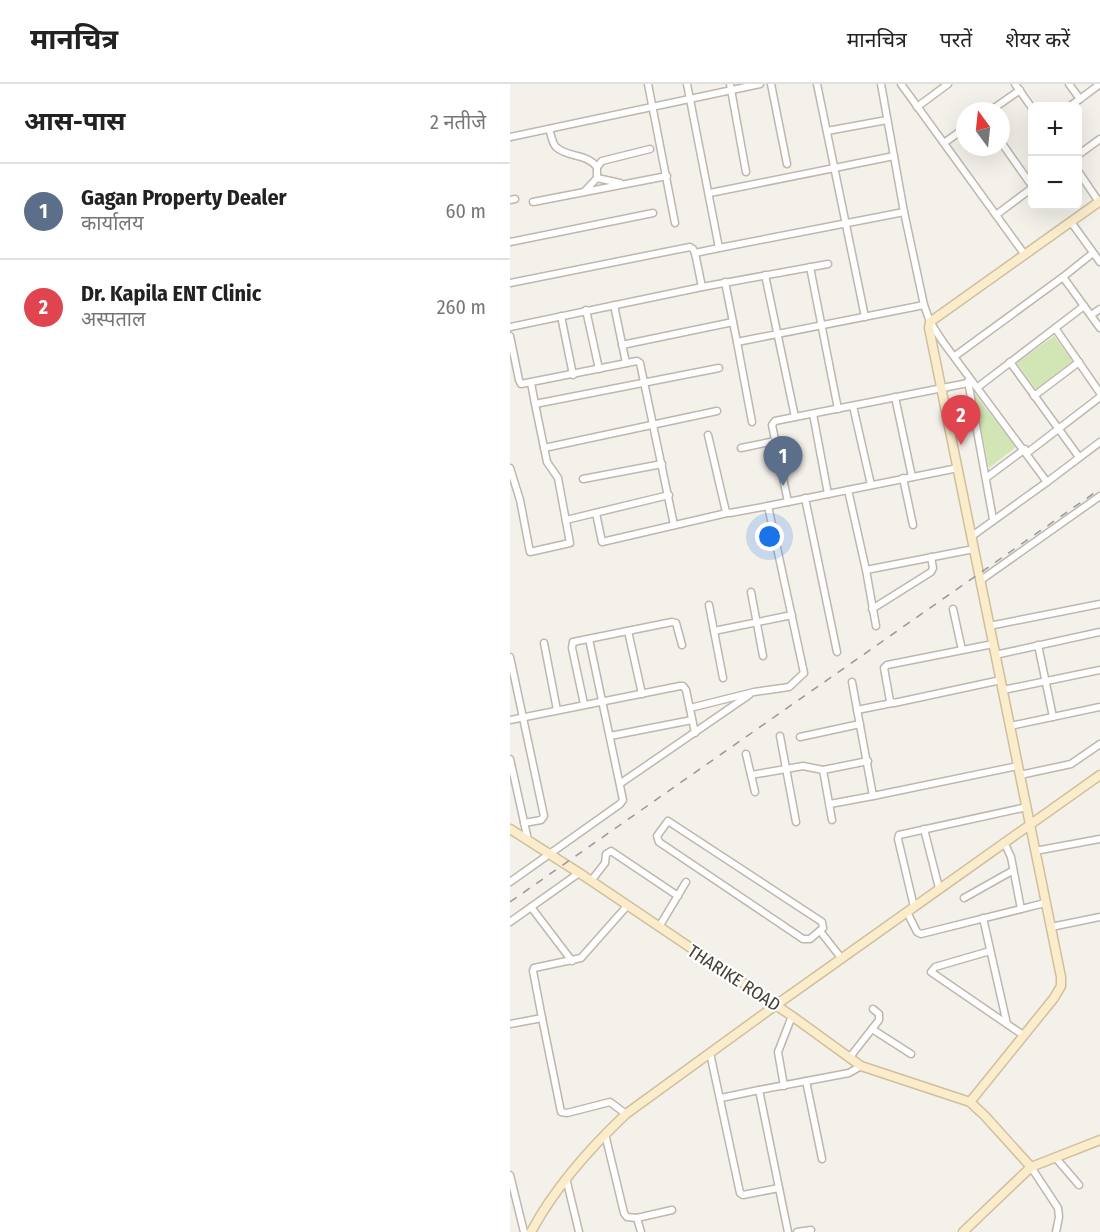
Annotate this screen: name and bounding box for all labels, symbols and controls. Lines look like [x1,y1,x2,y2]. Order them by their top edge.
text: मानचित्र [30,23,118,56]
text: मानचित्र [847,27,907,53]
text: परतें [940,27,972,53]
text: शेयर करें [1005,27,1070,53]
north arrow [956,102,1010,156]
map controls [1028,102,1082,210]
button: + [1028,102,1082,156]
text: आस-पास [24,106,126,137]
text: 2 नतीजे [430,110,486,134]
button: − [1028,156,1082,210]
text: Gagan Property Dealer [81,184,287,211]
text: 1 [39,199,48,223]
text: 60 m [446,199,486,223]
text: कार्यालय [81,211,143,235]
text: Dr. Kapila ENT Clinic [81,280,261,307]
text: 2 [39,295,48,319]
text: 260 m [437,295,486,319]
text: अस्पताल [81,307,146,331]
pin: 2 [942,396,980,445]
pin: 1 [764,436,802,486]
your location [755,522,784,551]
street label: THARIKE ROAD [684,940,784,1016]

